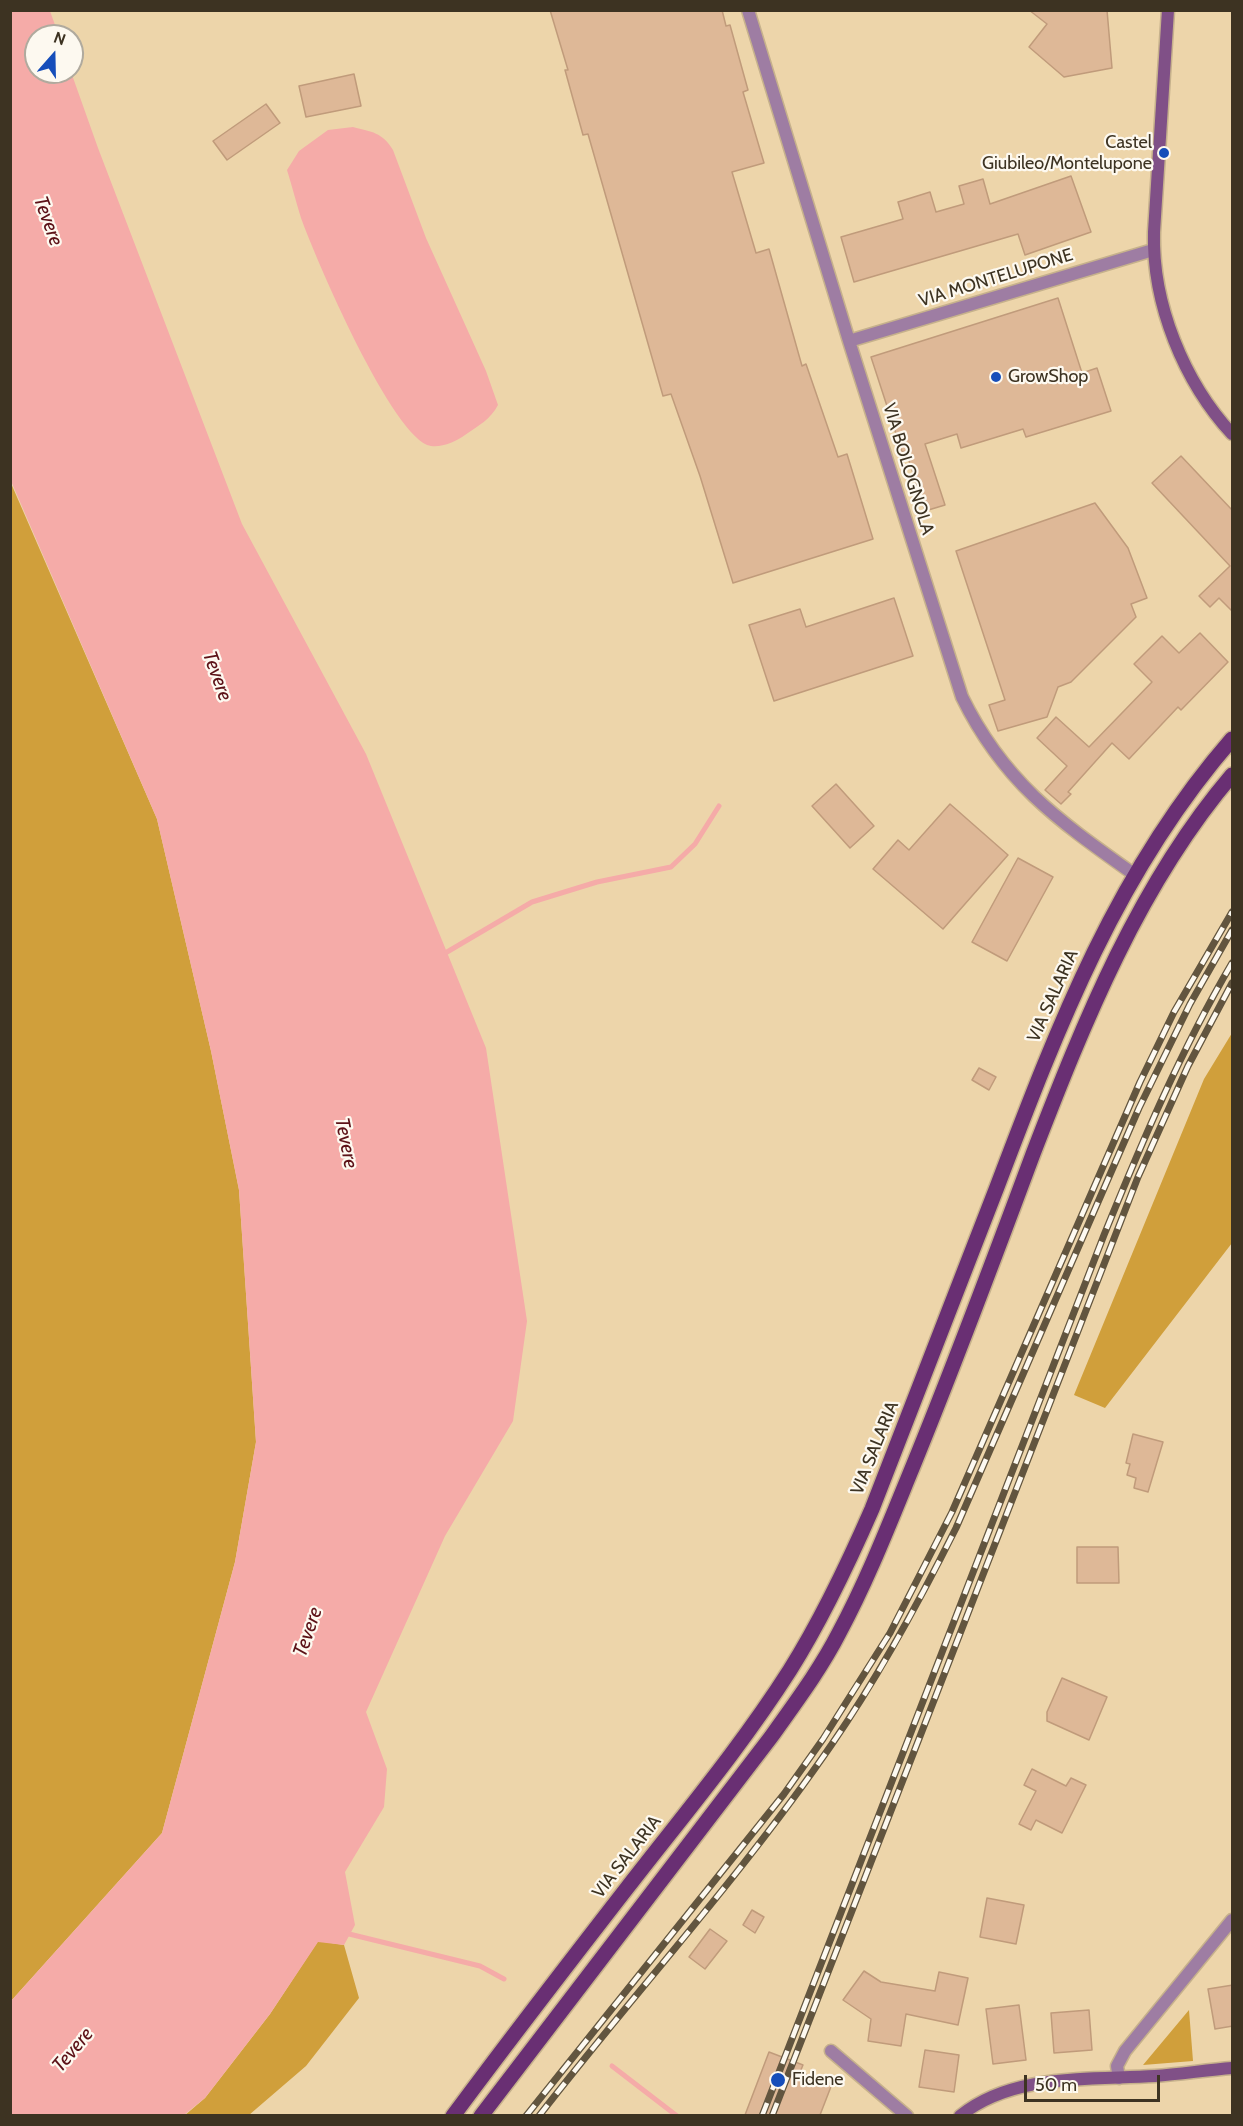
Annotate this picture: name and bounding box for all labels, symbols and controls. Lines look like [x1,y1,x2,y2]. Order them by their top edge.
north arrow [24,24,84,84]
text: N [51,28,68,49]
place label: Castel Giubileo/Montelupone [982,132,1152,174]
marker: Castel Giubileo/Montelupone [1157,146,1171,160]
water label: Tevere [28,193,68,249]
street label: VIA MONTELUPONE [916,244,1076,312]
place label: GrowShop [1008,366,1088,388]
marker: GrowShop [989,370,1003,384]
street label: VIA BOLOGNOLA [878,401,938,537]
water label: Tevere [197,648,237,704]
street label: VIA SALARIA [1023,946,1083,1046]
water label: Tevere [329,1116,363,1170]
street label: VIA SALARIA [846,1398,904,1498]
water label: Tevere [288,1604,328,1660]
street label: VIA SALARIA [588,1811,666,1903]
water label: Tevere [47,2023,99,2077]
scale bar [1027,2063,1164,2101]
place label: Fidene [792,2069,844,2091]
marker: Fidene [769,2071,787,2089]
text: 50 m [1035,2074,1077,2096]

